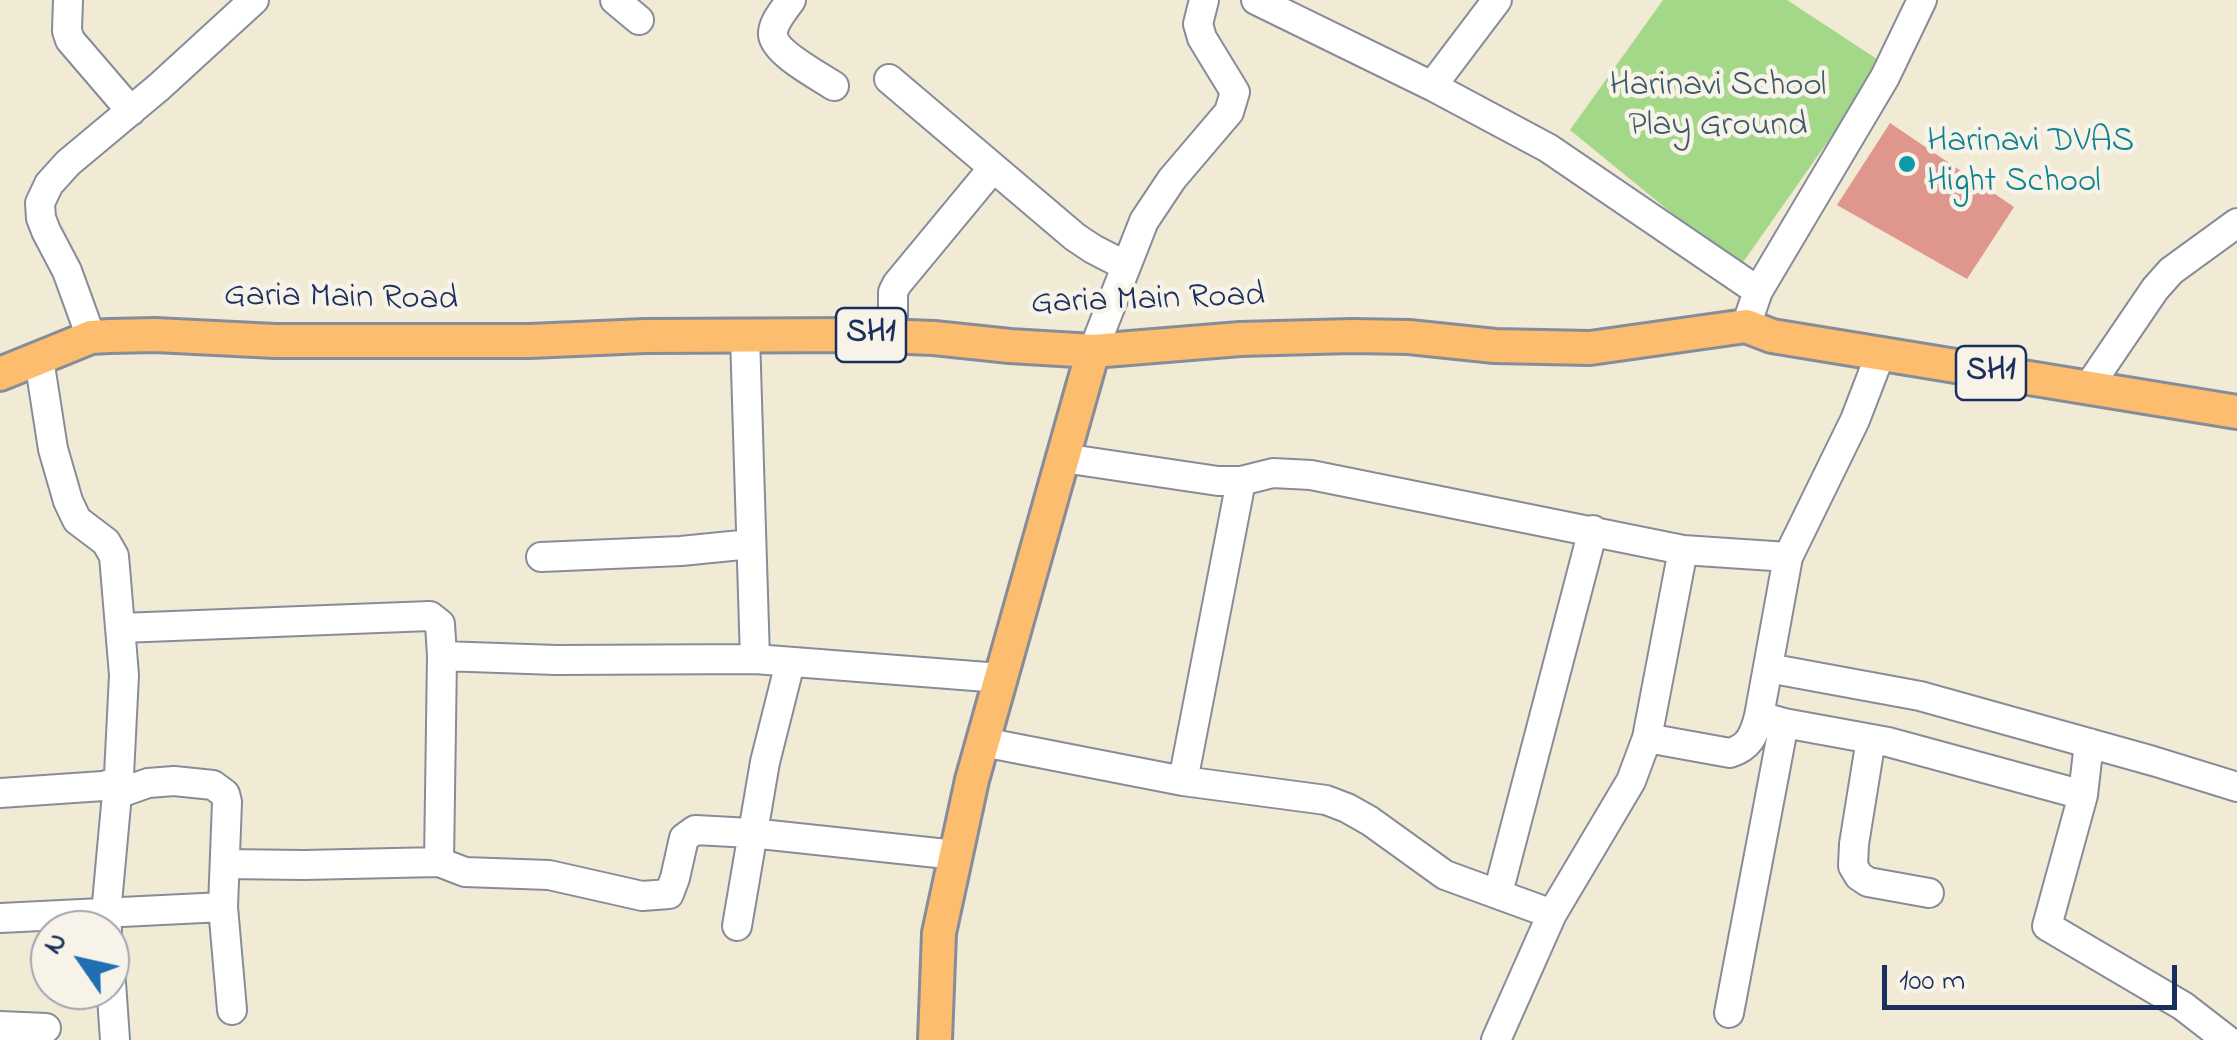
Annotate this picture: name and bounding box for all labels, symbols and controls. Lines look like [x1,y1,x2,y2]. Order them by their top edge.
park label: Harinavi School Play Ground [1610,67,1826,149]
place label: Harinavi DVAS Hight School [1927,123,2134,205]
marker: Harinavi DVAS Hight School [1896,153,1918,175]
street label: Garia Main Road [224,277,458,323]
street label: Garia Main Road [1030,277,1266,327]
road number: SH1 [836,308,906,362]
road number: SH1 [1956,346,2026,400]
north arrow [30,910,130,1010]
text: N [34,925,79,963]
scale bar [1887,945,2182,1007]
text: 100 m [1899,960,1965,1004]

